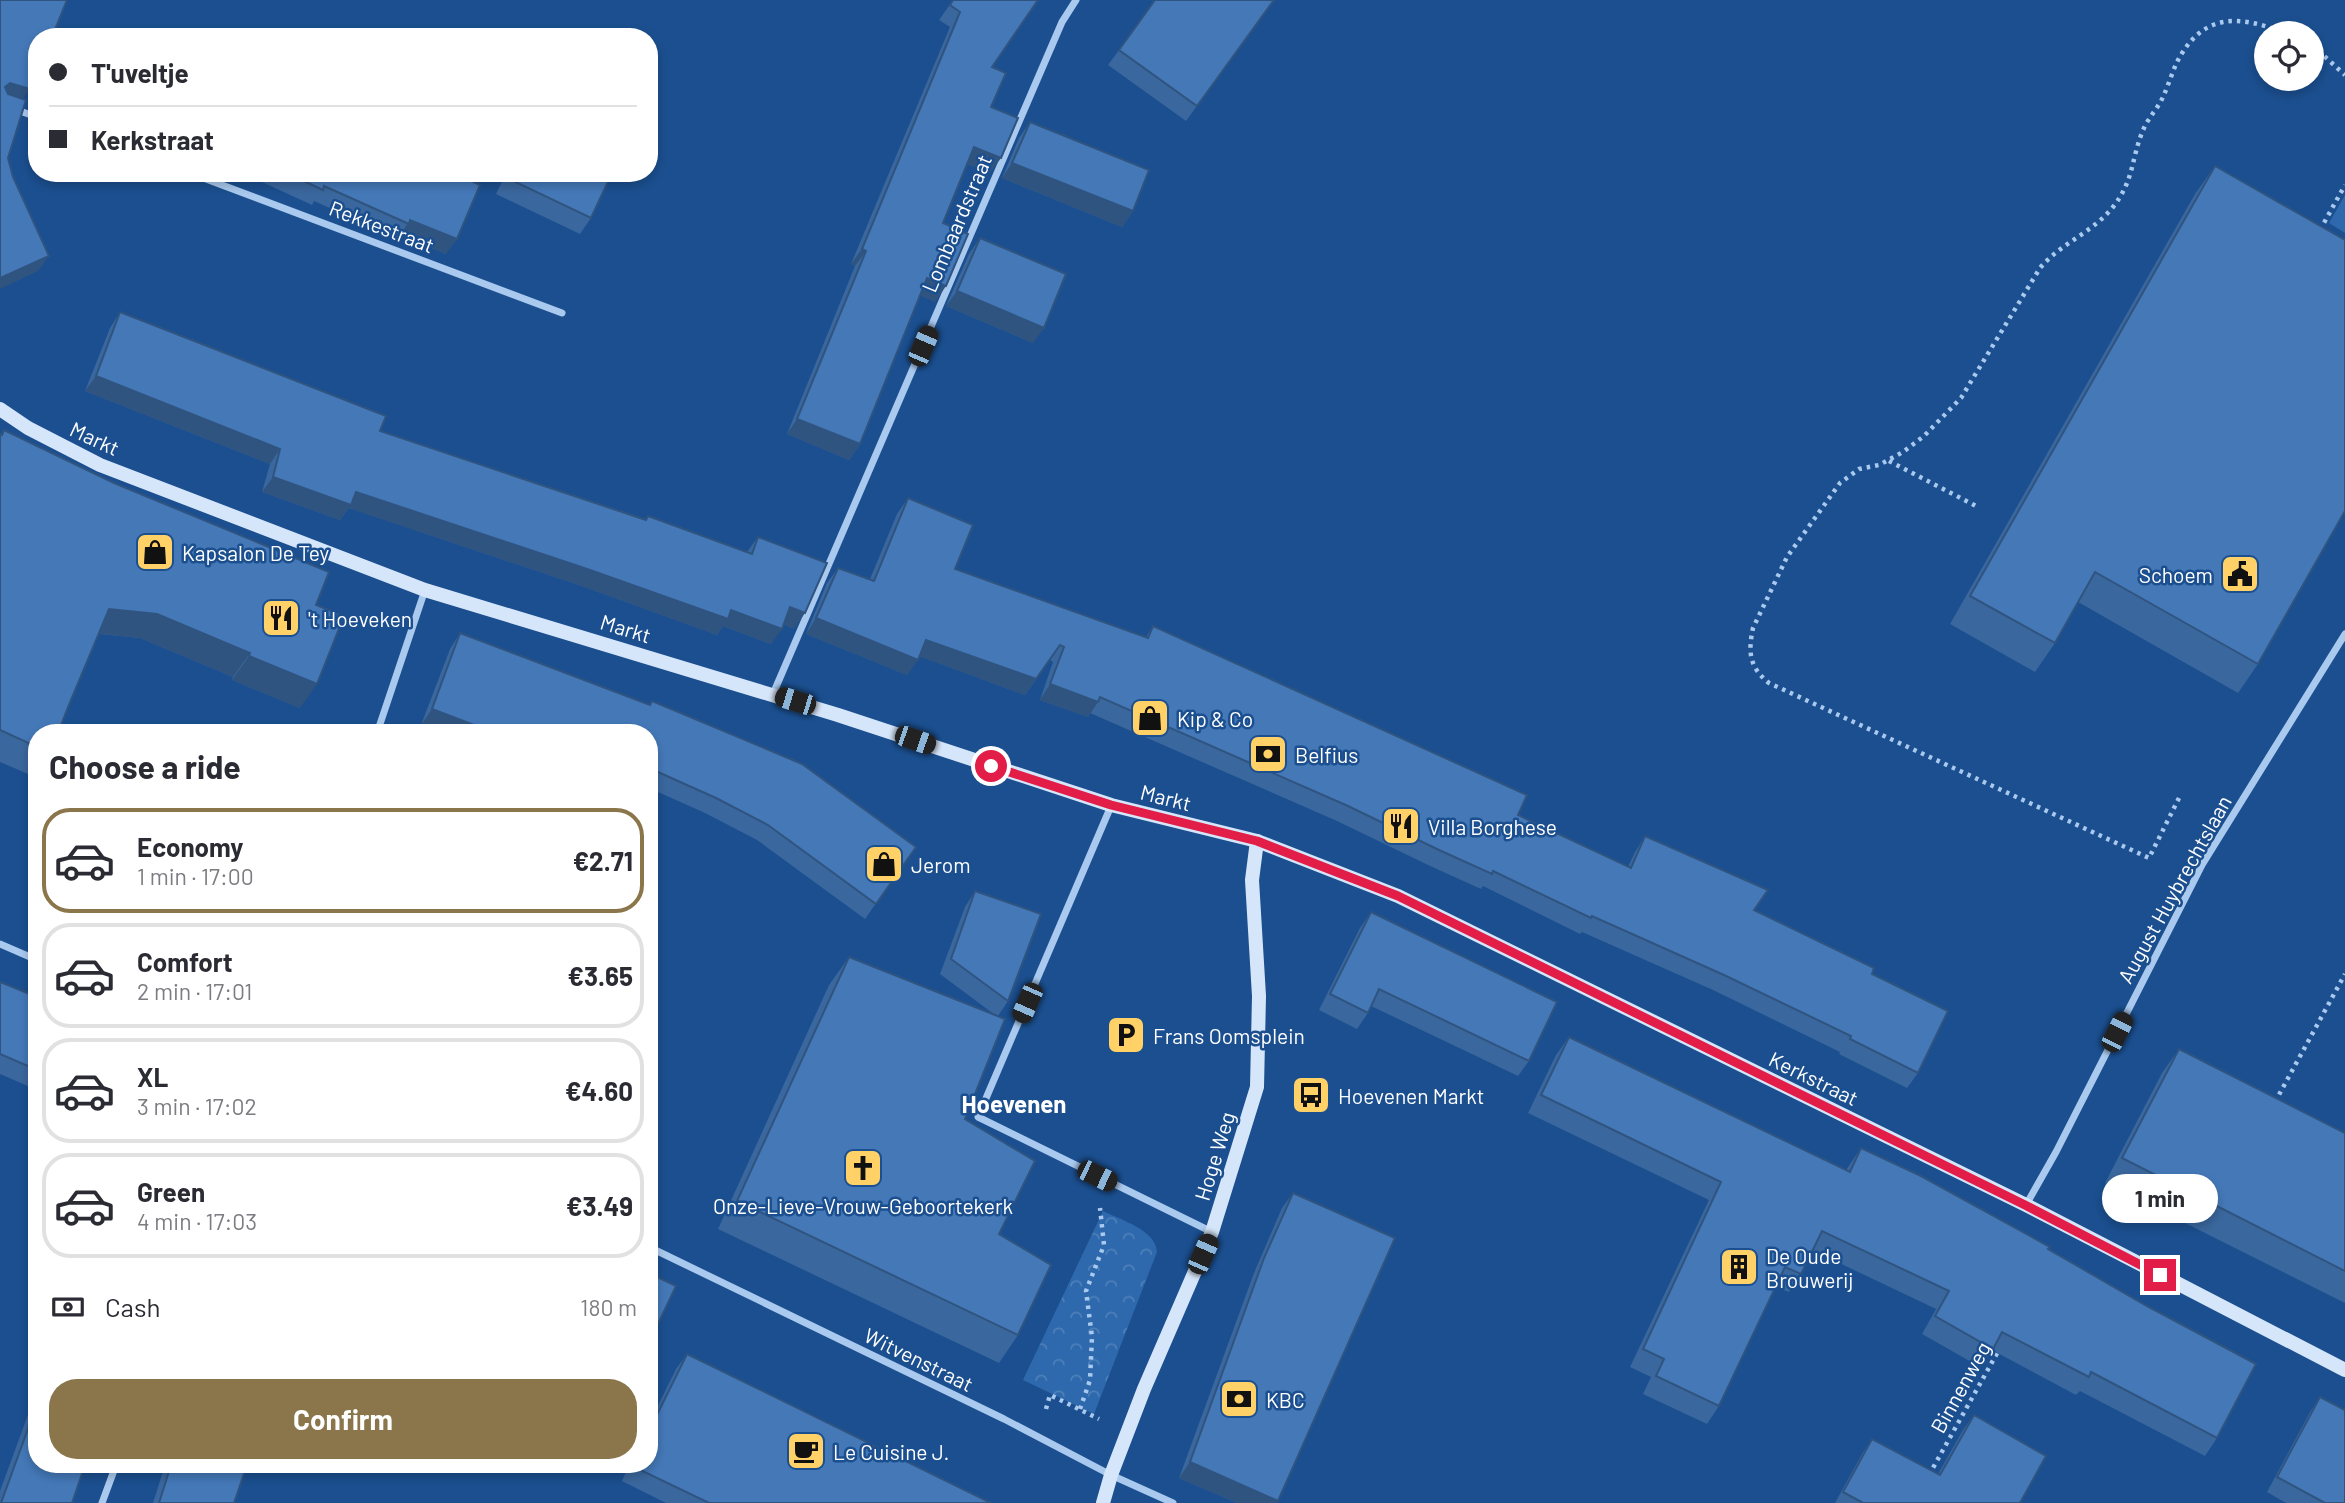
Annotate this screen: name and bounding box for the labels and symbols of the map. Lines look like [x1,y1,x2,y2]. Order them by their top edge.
street label: Lombaardstraat [916,150,996,296]
street label: Rekkestraat [326,195,438,257]
car [906,323,941,369]
street label: Markt [66,416,124,460]
shop icon: Kapsalon De Tey [134,531,176,573]
place label: Kapsalon De Tey [182,540,330,565]
public building icon: Schoem [2219,553,2261,595]
place label: Schoem [2139,562,2213,587]
restaurant icon: 't Hoeveken [260,597,302,639]
place label: 't Hoeveken [308,606,412,631]
street label: Markt [598,609,654,647]
car [772,685,819,717]
shop icon: Kip & Co [1129,697,1171,739]
place label: Kip & Co [1177,706,1253,731]
car [892,723,939,757]
bank icon: Belfius [1247,733,1289,775]
place label: Belfius [1295,742,1358,767]
route start [975,750,1007,782]
street label: Markt [1138,779,1194,815]
street label: August Huybrechtslaan [2112,791,2236,987]
restaurant icon: Villa Borghese [1380,805,1422,847]
place label: Villa Borghese [1428,814,1557,839]
shop icon: Jerom [863,843,905,885]
place label: Jerom [911,852,971,877]
car [1009,980,1046,1026]
car [2099,1009,2136,1055]
parking icon: Frans Oomsplein [1105,1014,1147,1056]
place label: Frans Oomsplein [1153,1023,1305,1048]
street label: Kerkstraat [1765,1046,1863,1110]
bus stop icon: Hoevenen Markt [1290,1074,1332,1116]
place label: Hoevenen Markt [1338,1083,1484,1108]
district label: Hoevenen [962,1089,1066,1118]
street label: Hoge Weg [1189,1109,1239,1203]
church icon: Onze-Lieve-Vrouw-Geboortekerk [842,1147,884,1189]
car [1074,1157,1121,1195]
callout: 1 min [2102,1174,2218,1222]
place label: Onze-Lieve-Vrouw-Geboortekerk [713,1193,1013,1218]
car [1185,1231,1222,1277]
place label: De Oude Brouwerij [1766,1243,1854,1292]
building icon: De Oude Brouwerij [1718,1246,1760,1288]
route end [2144,1259,2176,1291]
street label: Witvenstraat [861,1322,977,1396]
street label: Binnenweg [1925,1337,1995,1437]
bank icon: KBC [1218,1378,1260,1420]
place label: KBC [1266,1387,1305,1412]
cafe icon: Le Cuisine J. [785,1430,827,1472]
place label: Le Cuisine J. [833,1439,949,1464]

